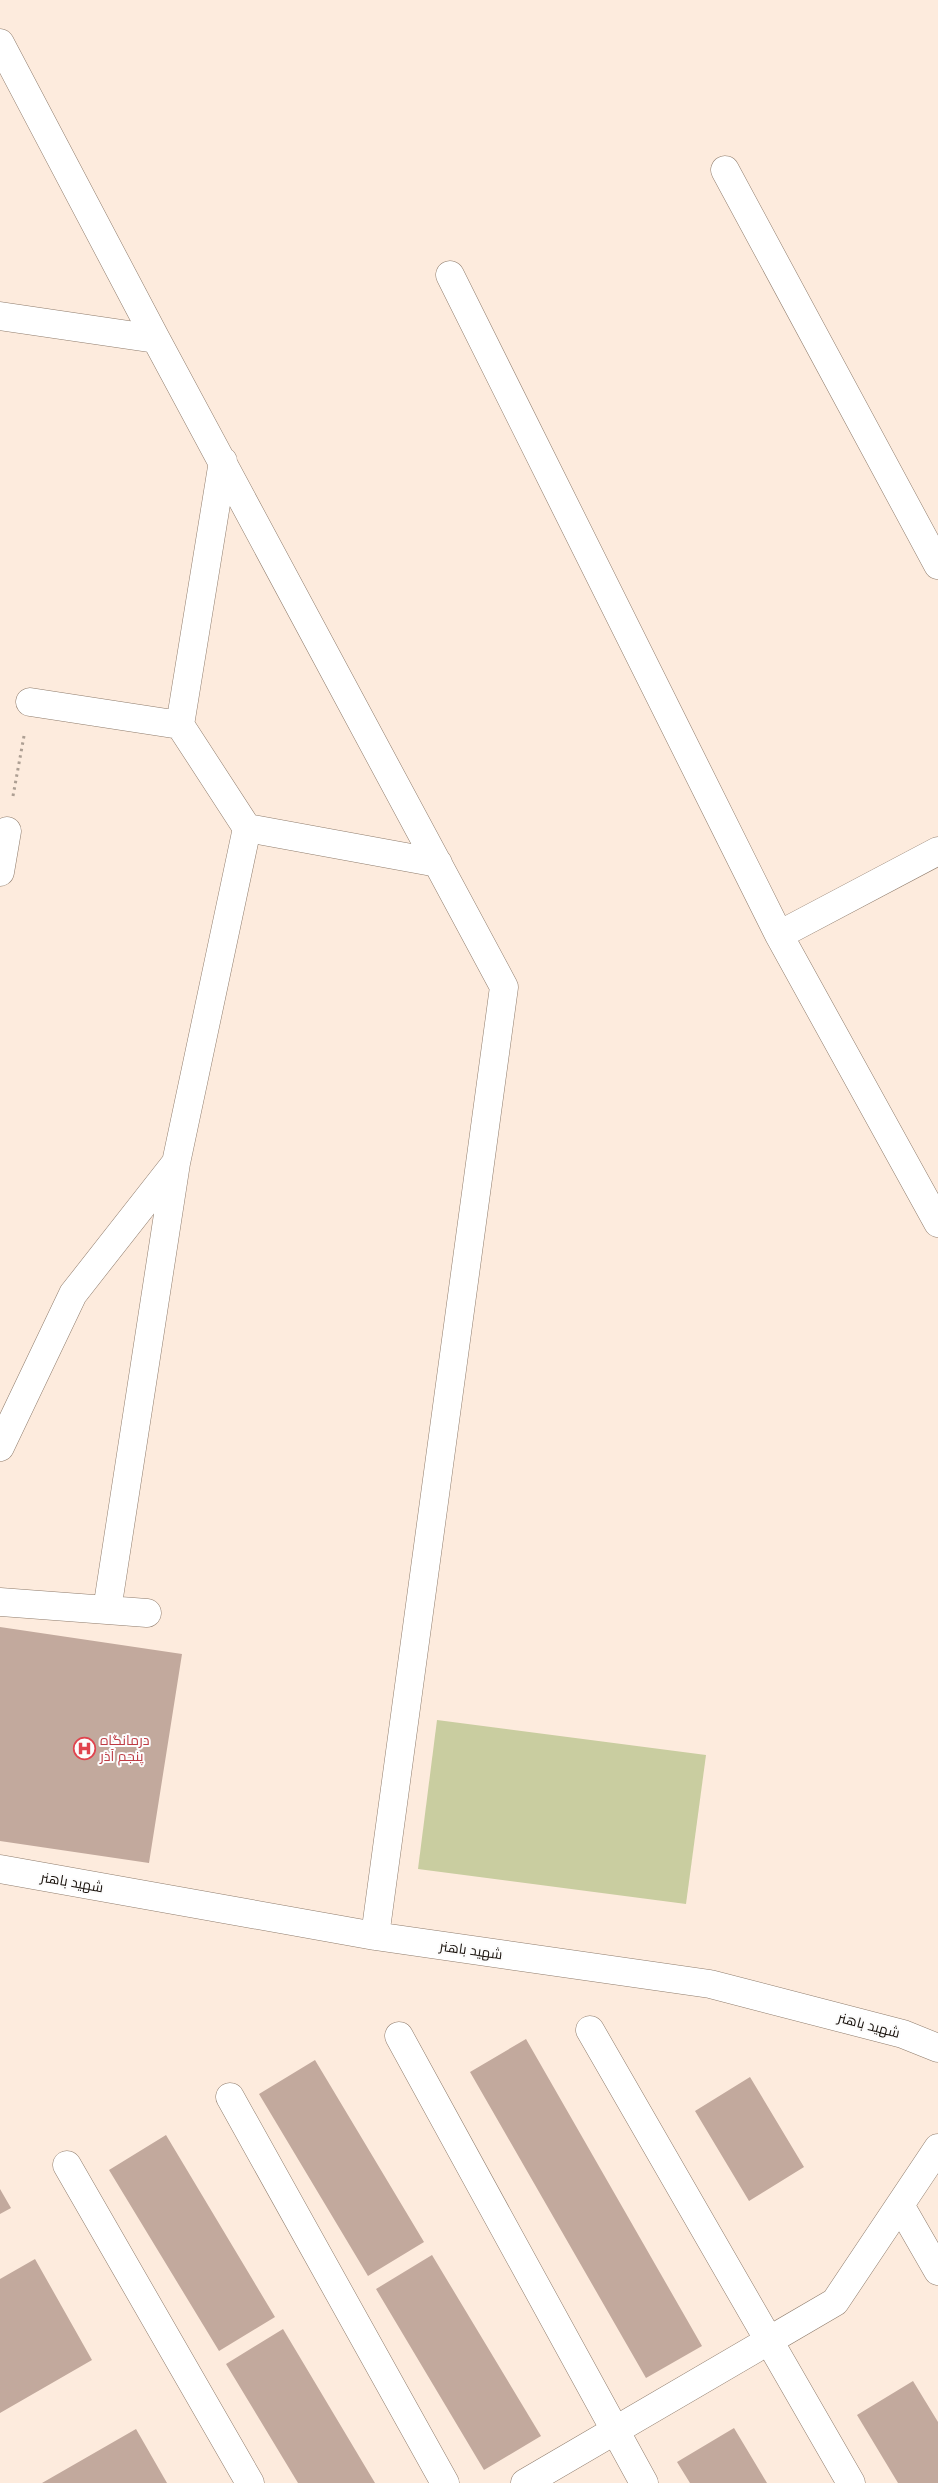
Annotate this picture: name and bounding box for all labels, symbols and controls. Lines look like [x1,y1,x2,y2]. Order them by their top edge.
place label: درمانگاه پنجم آذر [99,1731,150,1766]
hospital icon: درمانگاه پنجم آذر [72,1736,96,1760]
street label: شهید باهنر [38,1867,105,1896]
street label: شهید باهنر [437,1937,504,1963]
street label: شهید باهنر [835,2008,902,2042]

